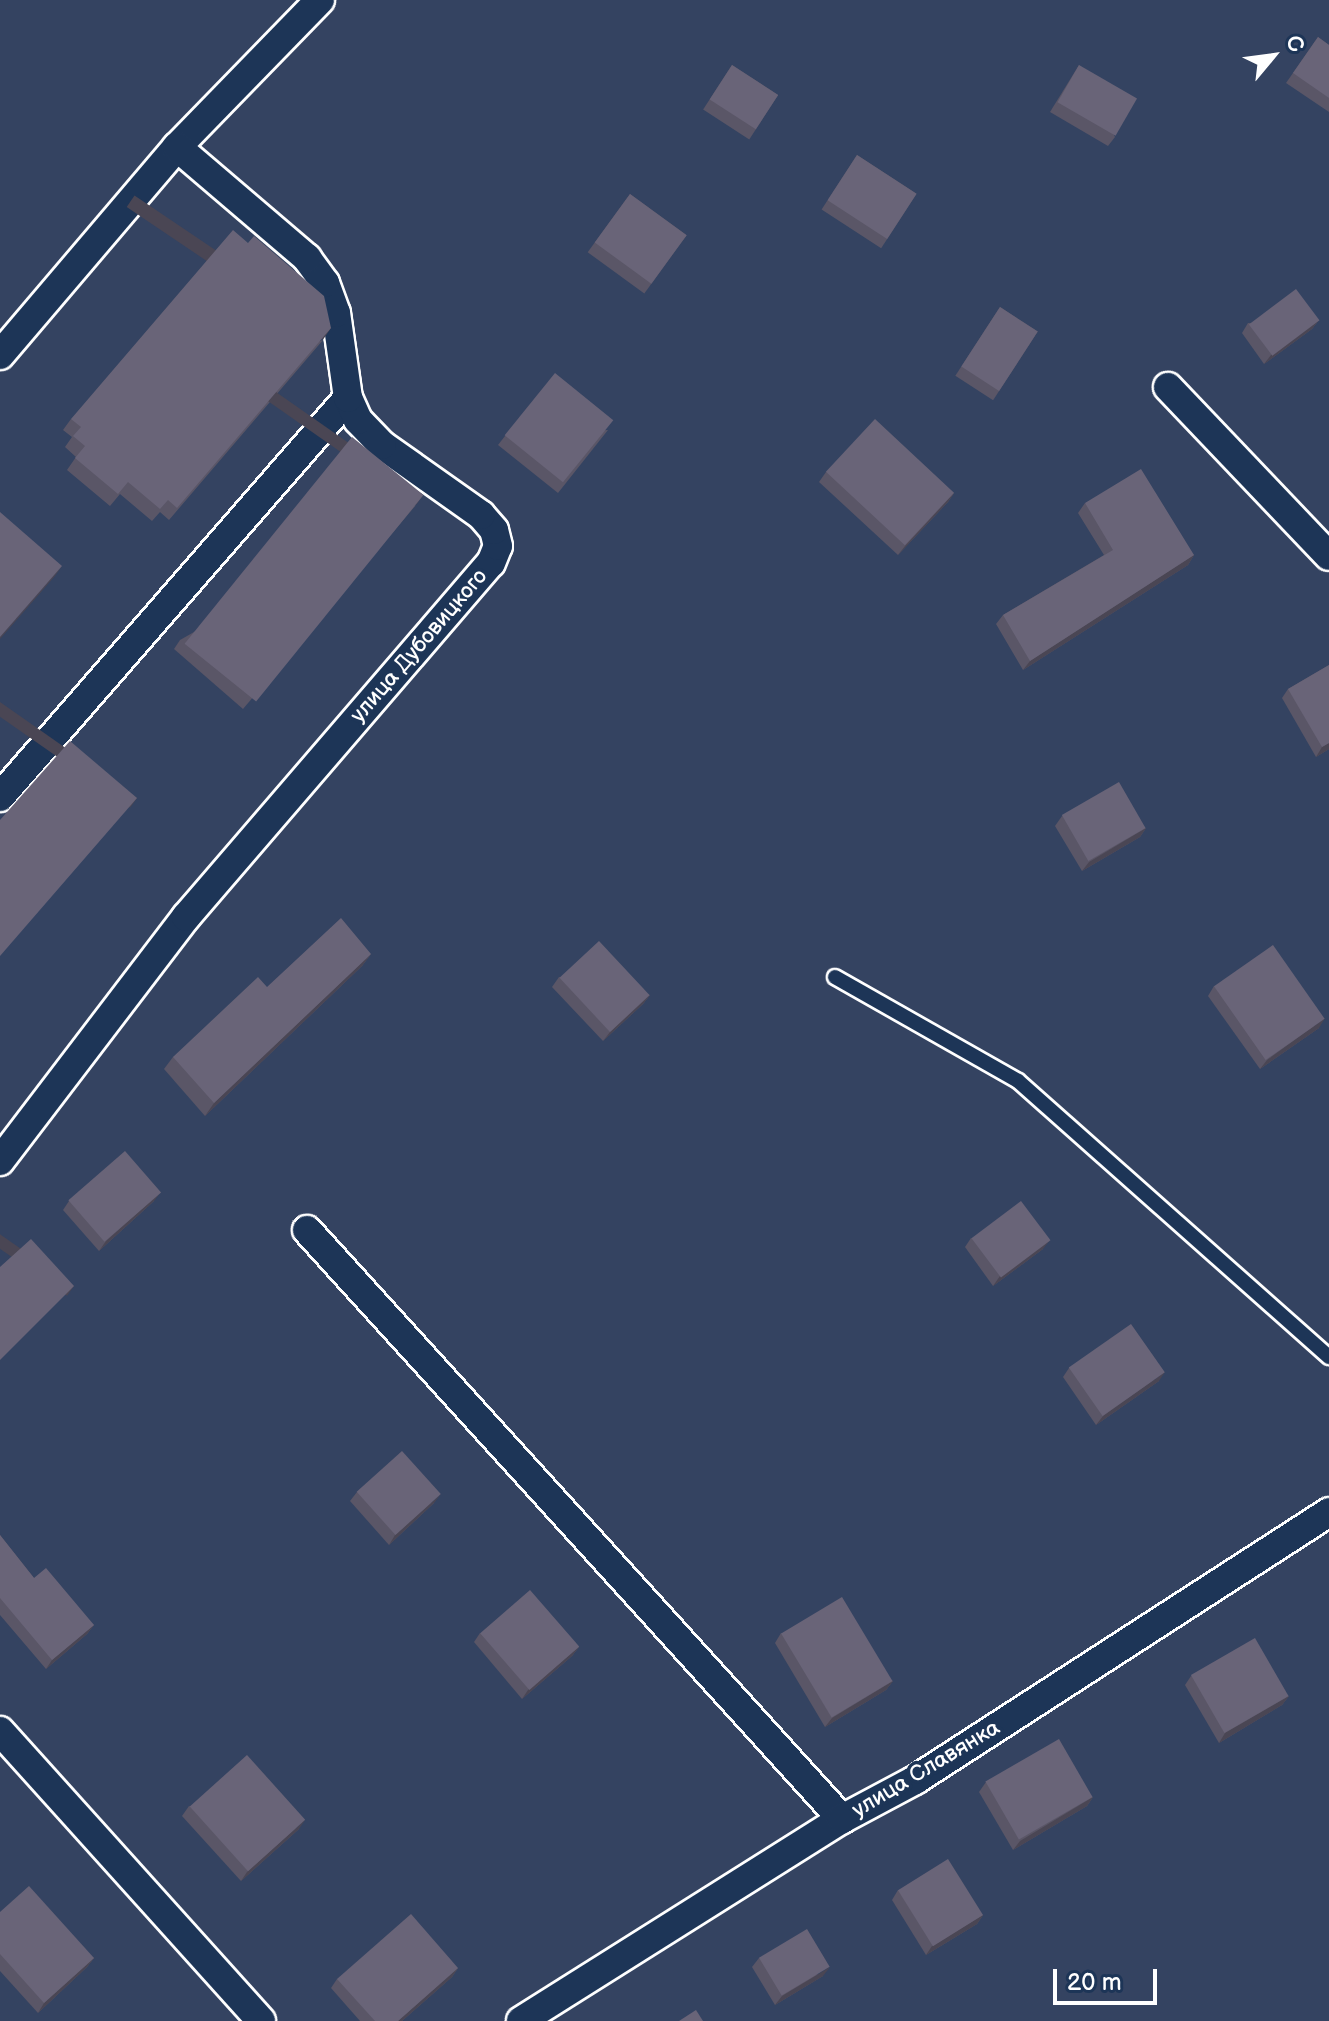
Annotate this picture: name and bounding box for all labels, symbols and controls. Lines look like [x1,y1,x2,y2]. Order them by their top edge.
north arrow [1233,16,1313,96]
text: С [1279,31,1310,57]
street label: улица Дубовицкого [345,564,493,728]
street label: улица Славянка [847,1714,1005,1824]
scale bar [1057,1953,1161,2003]
text: 20 m [1067,1968,1122,1997]

